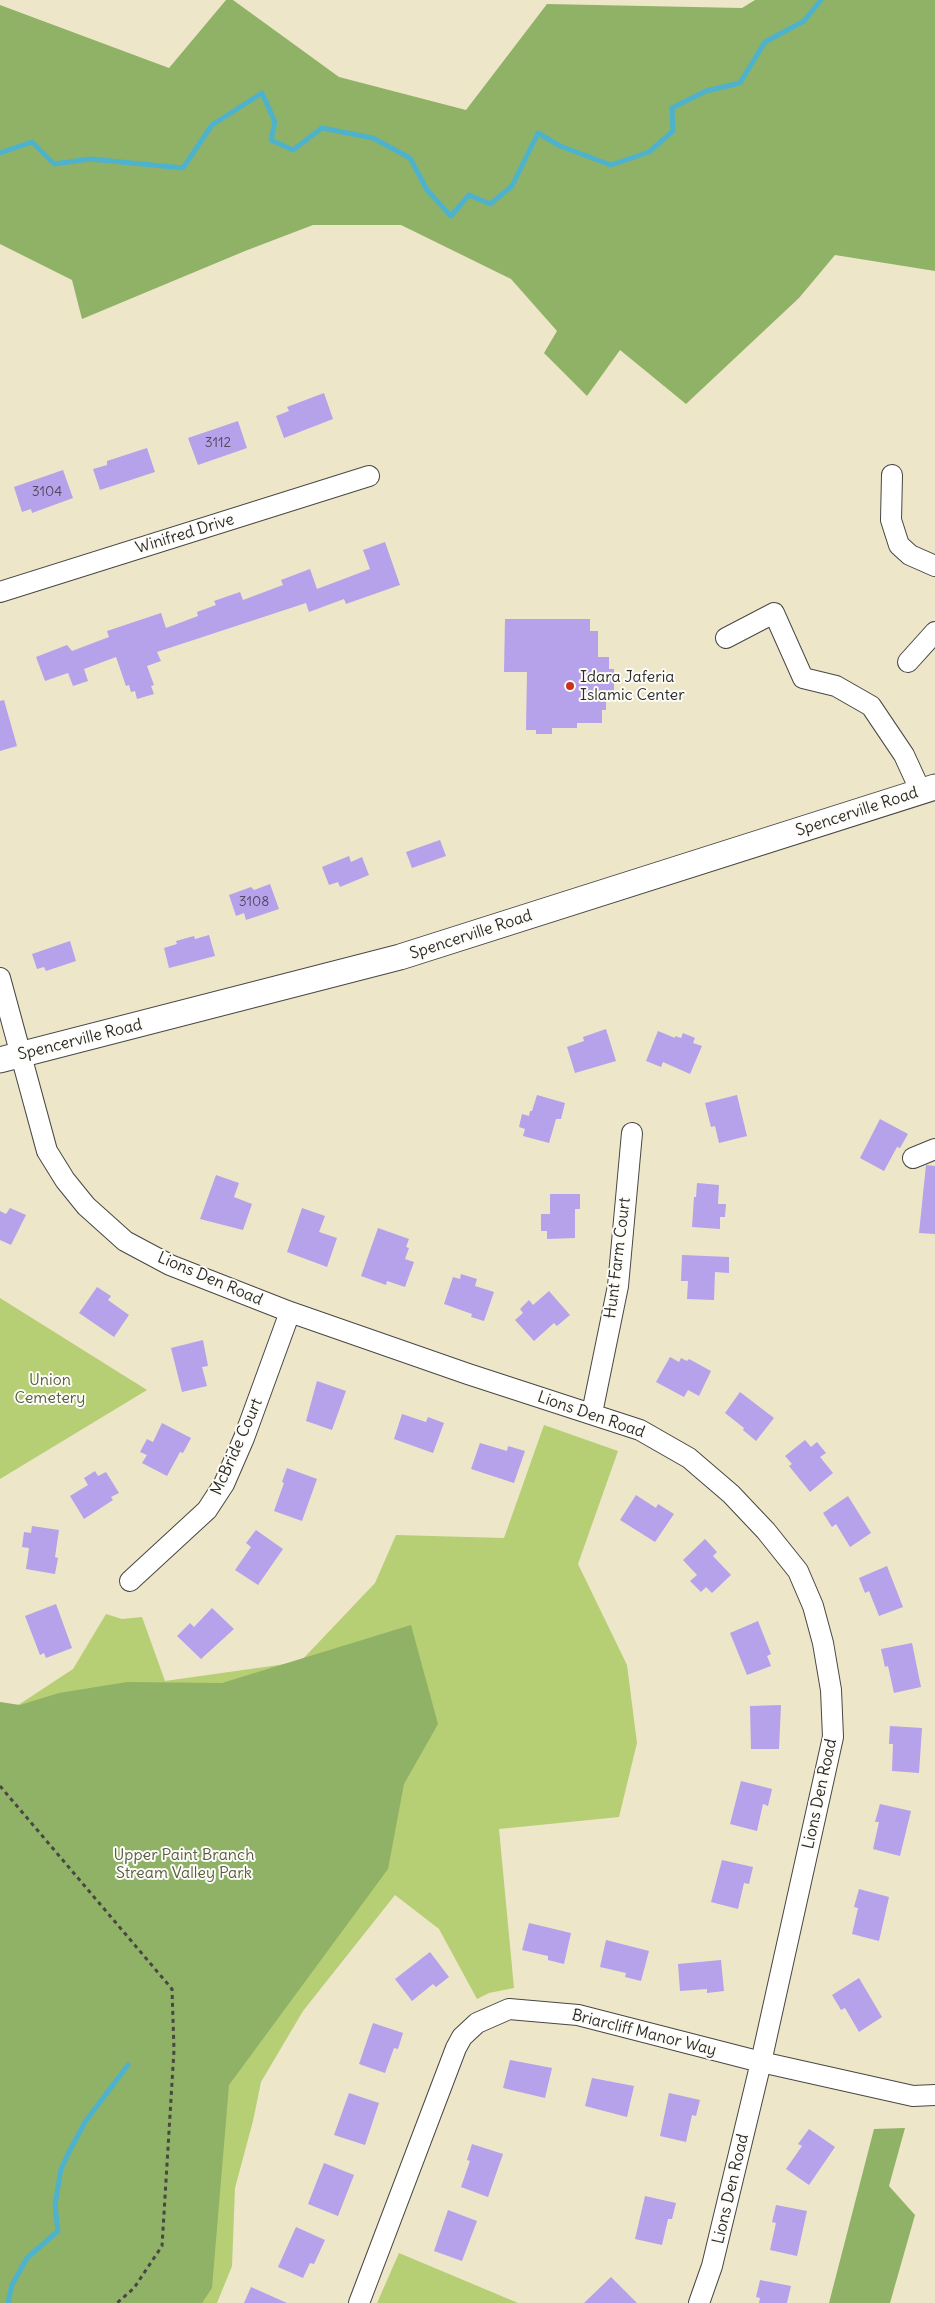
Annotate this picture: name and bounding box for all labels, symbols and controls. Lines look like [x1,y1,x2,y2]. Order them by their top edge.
house number: 3112 [205,435,231,451]
house number: 3104 [32,484,62,500]
street label: Winifred Drive [133,510,237,558]
place label: Idara Jaferia Islamic Center [580,667,685,705]
marker: Idara Jaferia Islamic Center [564,680,576,692]
street label: Spencerville Road [793,783,921,841]
house number: 3108 [239,894,269,910]
street label: Spencerville Road [407,906,535,964]
street label: Spencerville Road [16,1015,144,1065]
street label: Hunt Farm Court [601,1196,635,1320]
street label: Lions Den Road [155,1248,265,1310]
park label: Union Cemetery [15,1370,85,1408]
street label: Lions Den Road [535,1388,647,1442]
street label: McBride Court [207,1396,267,1498]
street label: Lions Den Road [799,1737,841,1851]
park label: Upper Paint Branch Stream Valley Park [114,1845,254,1883]
street label: Briarcliff Manor Way [570,2006,718,2060]
street label: Lions Den Road [709,2132,753,2246]

